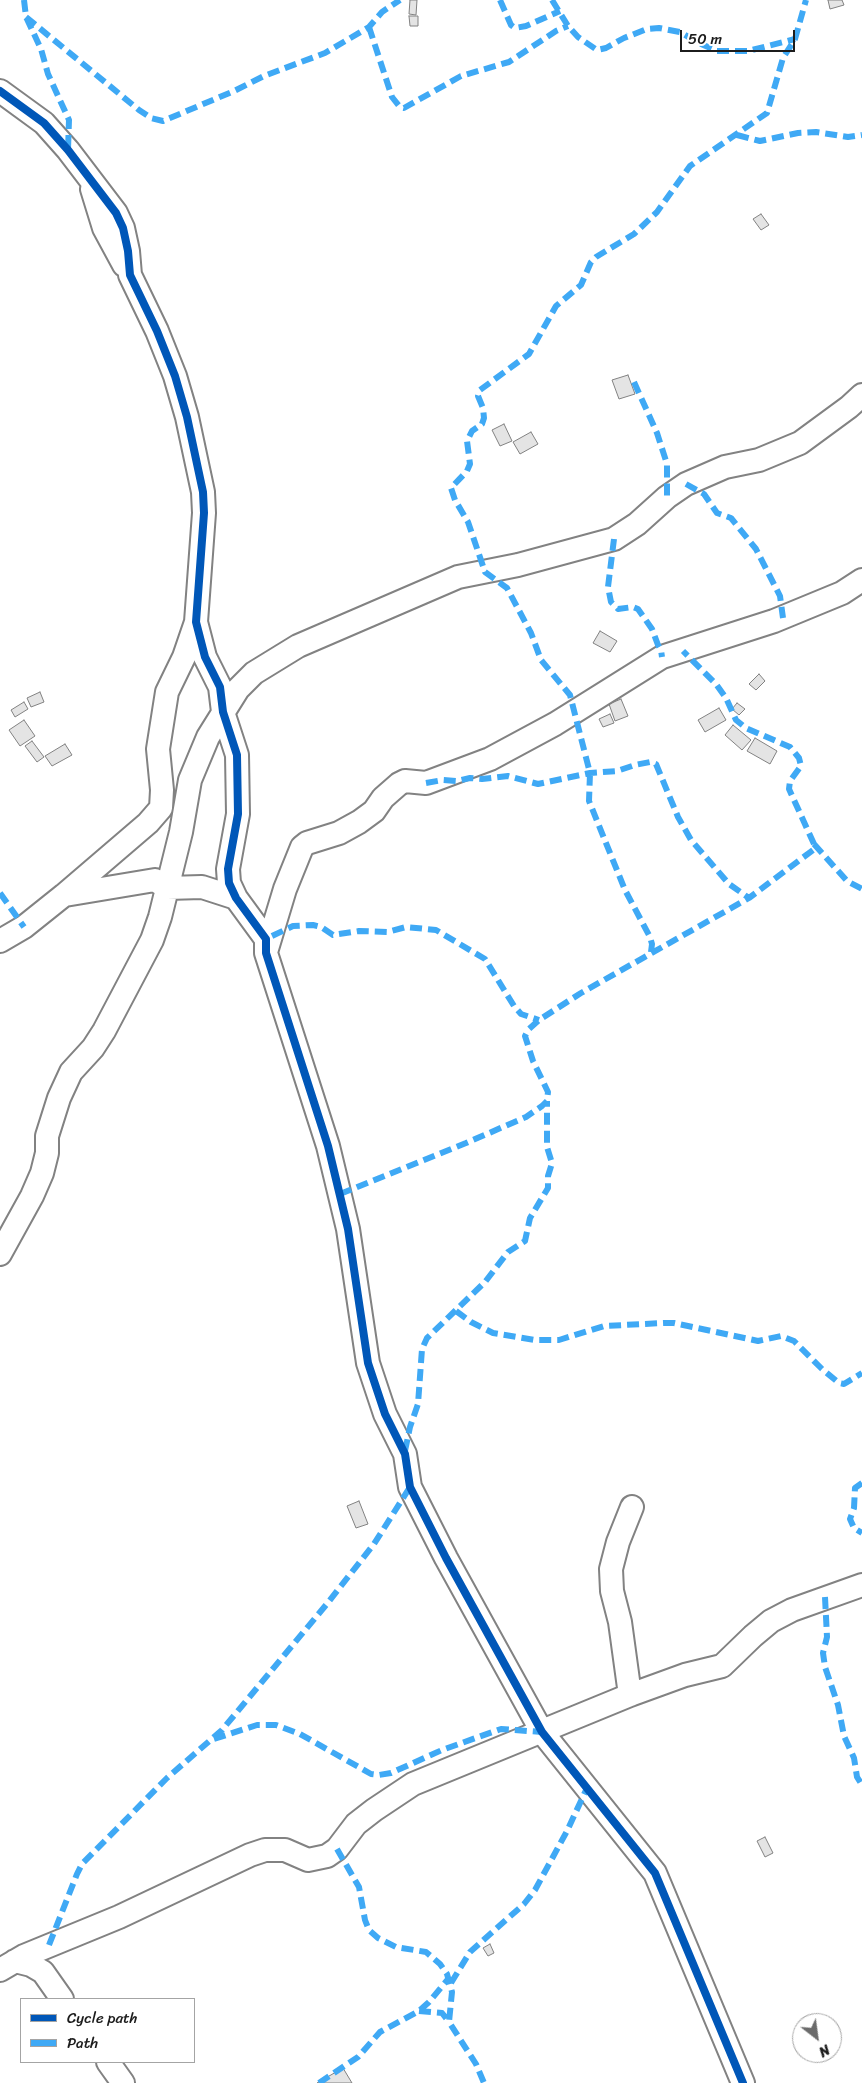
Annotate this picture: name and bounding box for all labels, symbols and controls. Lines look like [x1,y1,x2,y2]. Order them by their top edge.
scale bar [682,20,797,52]
text: 50 m [688,26,722,52]
legend [20,1998,195,2063]
text: Cycle path [67,2005,137,2031]
north arrow [792,2013,842,2063]
text: Path [67,2030,98,2056]
text: N [814,2037,835,2064]

